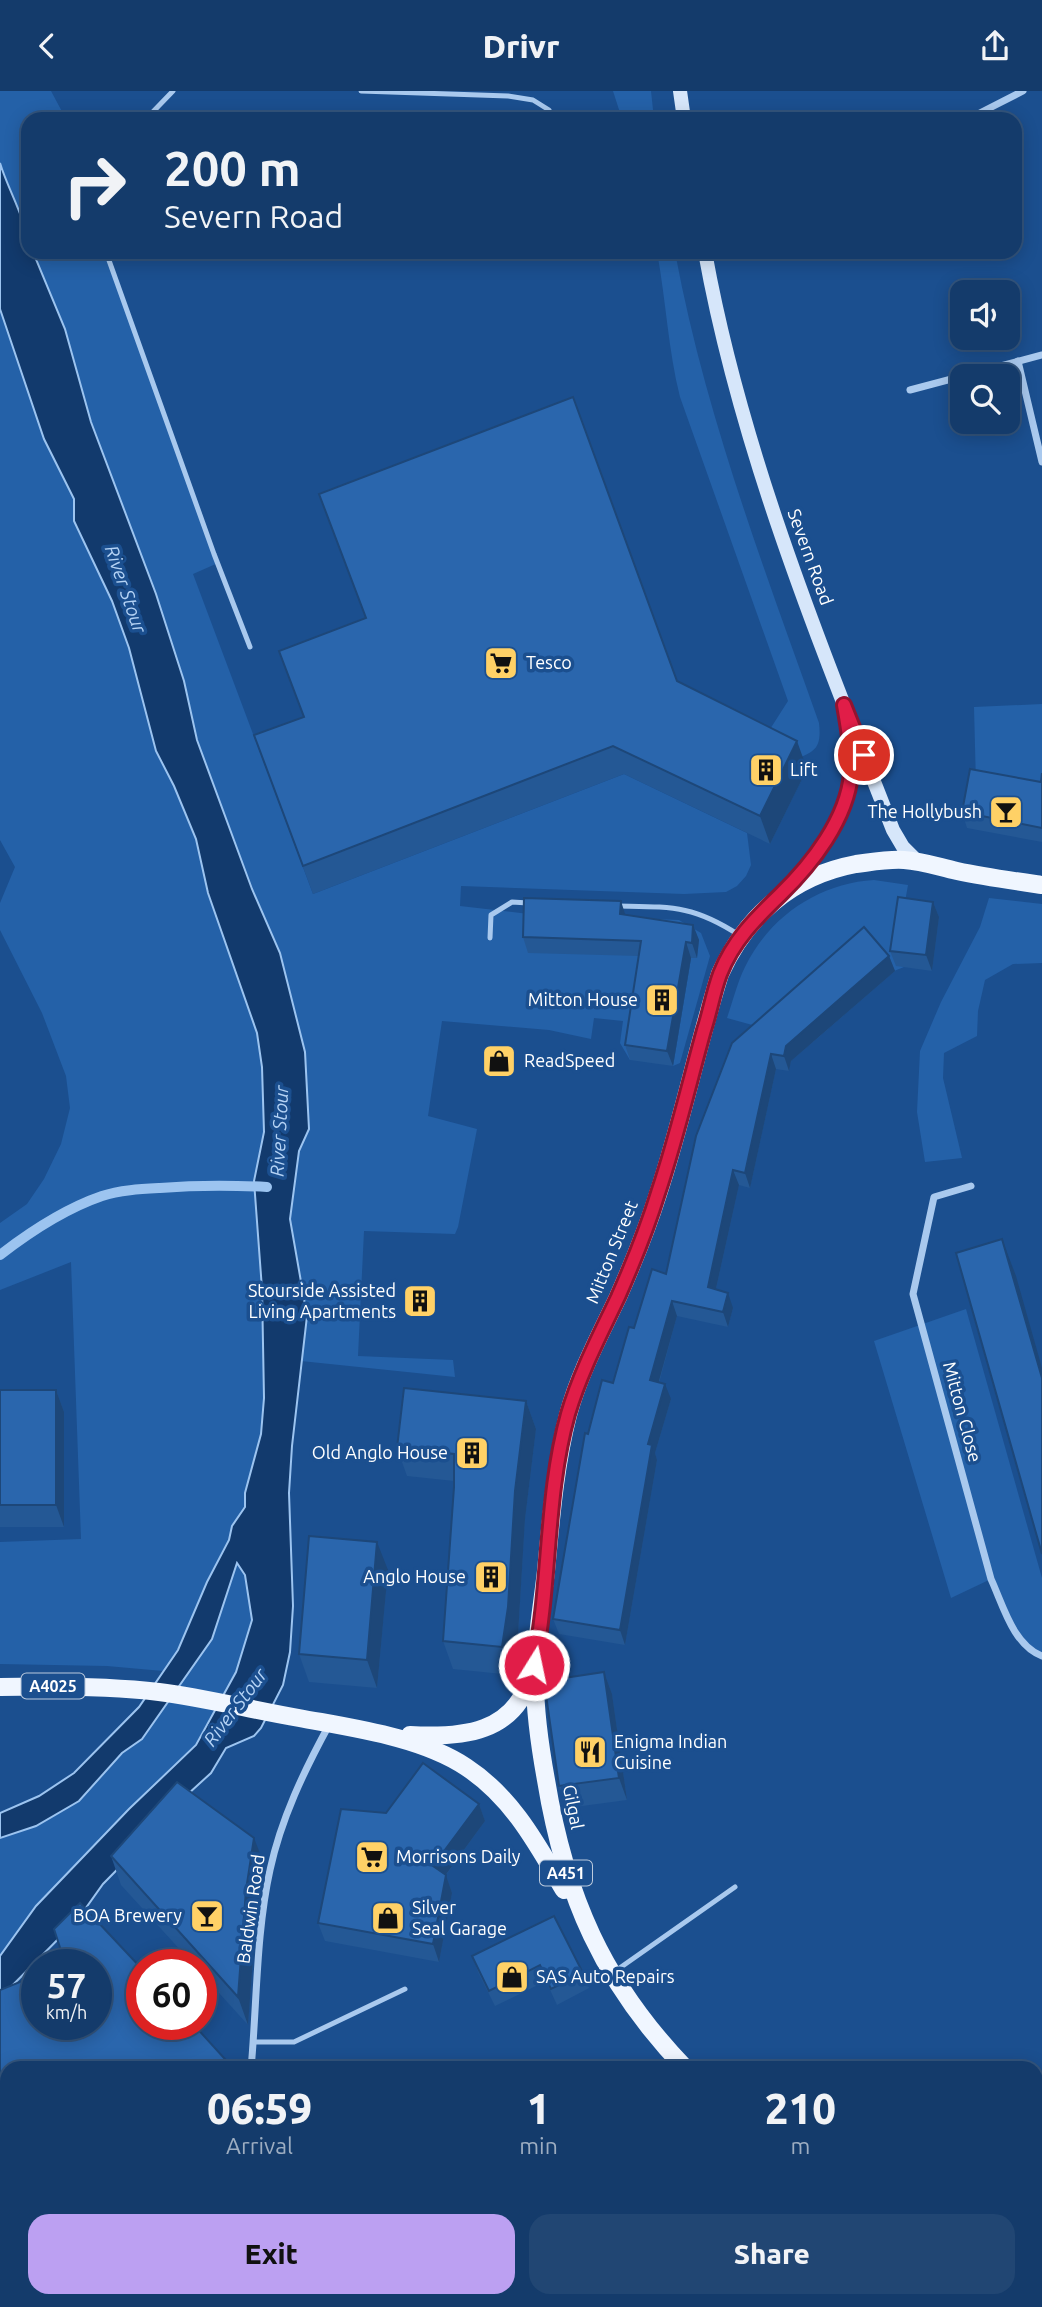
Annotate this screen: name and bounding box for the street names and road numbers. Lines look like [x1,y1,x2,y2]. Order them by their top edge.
street label: Severn Road [784,506,838,607]
street label: Mitton Street [581,1197,641,1306]
street label: Mitton Close [940,1359,986,1464]
road number: A4025 [22,1673,84,1699]
street label: Gilgal [560,1783,588,1831]
street label: Baldwin Road [232,1853,268,1965]
road number: A451 [540,1861,592,1886]

